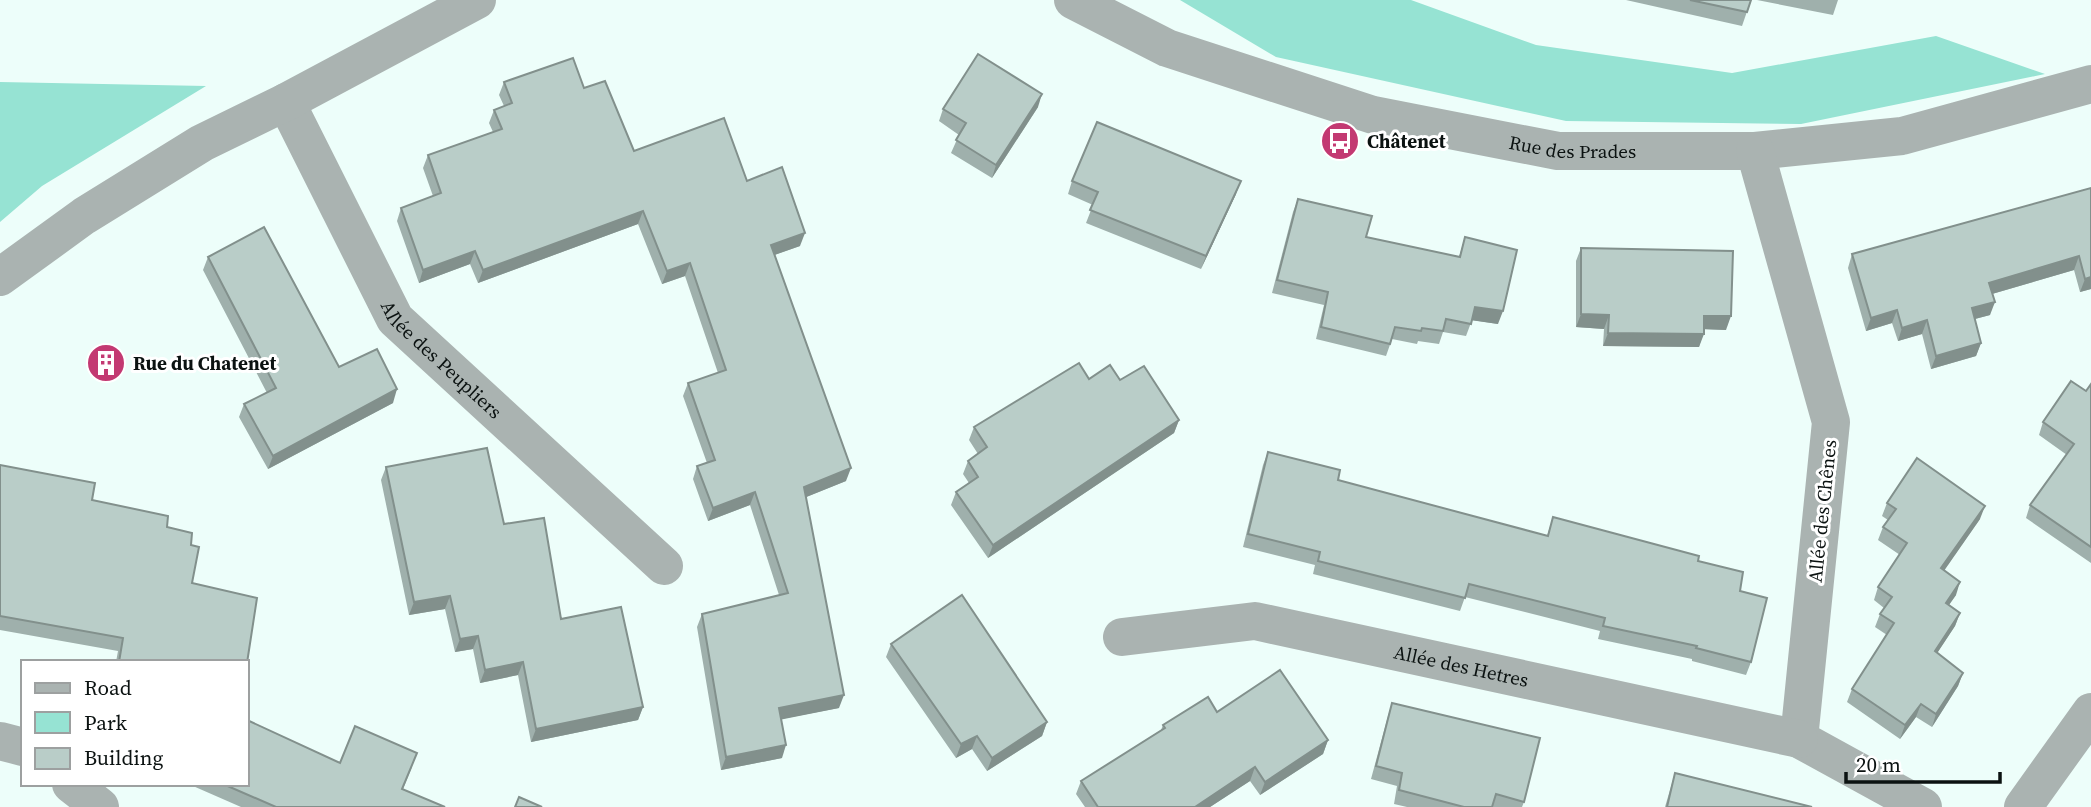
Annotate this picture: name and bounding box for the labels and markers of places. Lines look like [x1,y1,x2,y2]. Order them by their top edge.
bus stop icon: Châtenet [1319,120,1361,162]
place label: Châtenet [1367,128,1446,154]
building icon: Rue du Chatenet [85,342,127,384]
place label: Rue du Chatenet [133,350,277,376]

